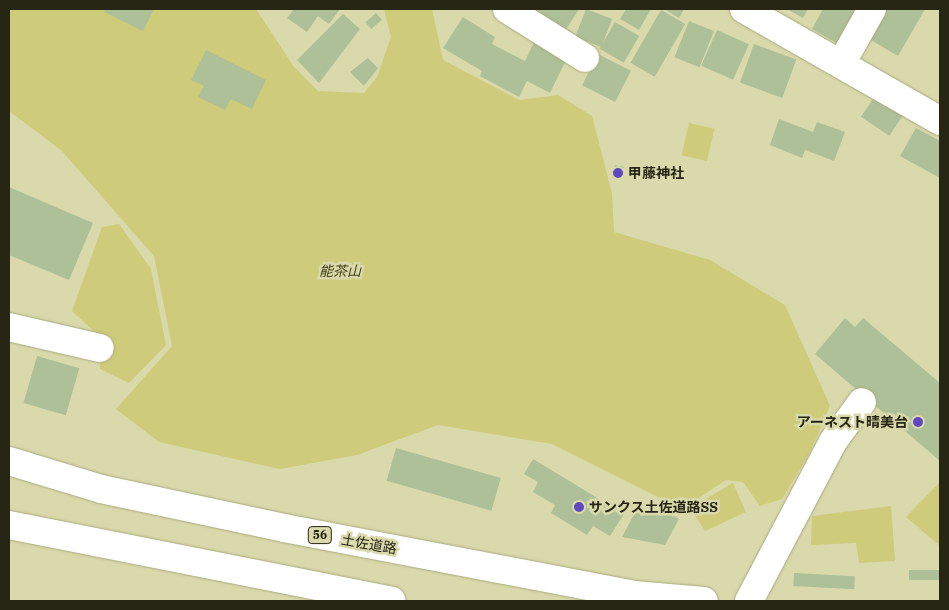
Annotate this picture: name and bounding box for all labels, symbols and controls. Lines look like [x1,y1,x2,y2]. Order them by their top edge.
place label: 甲藤神社 [628,165,684,181]
marker: 甲藤神社 [612,167,624,179]
park label: 能茶山 [319,263,361,279]
place label: アーネスト晴美台 [797,414,908,430]
marker: アーネスト晴美台 [912,416,924,428]
place label: サンクス土佐道路SS [589,499,718,515]
marker: サンクス土佐道路SS [573,501,585,513]
road number: 56 [308,526,332,544]
street label: 土佐道路 [340,531,398,557]

